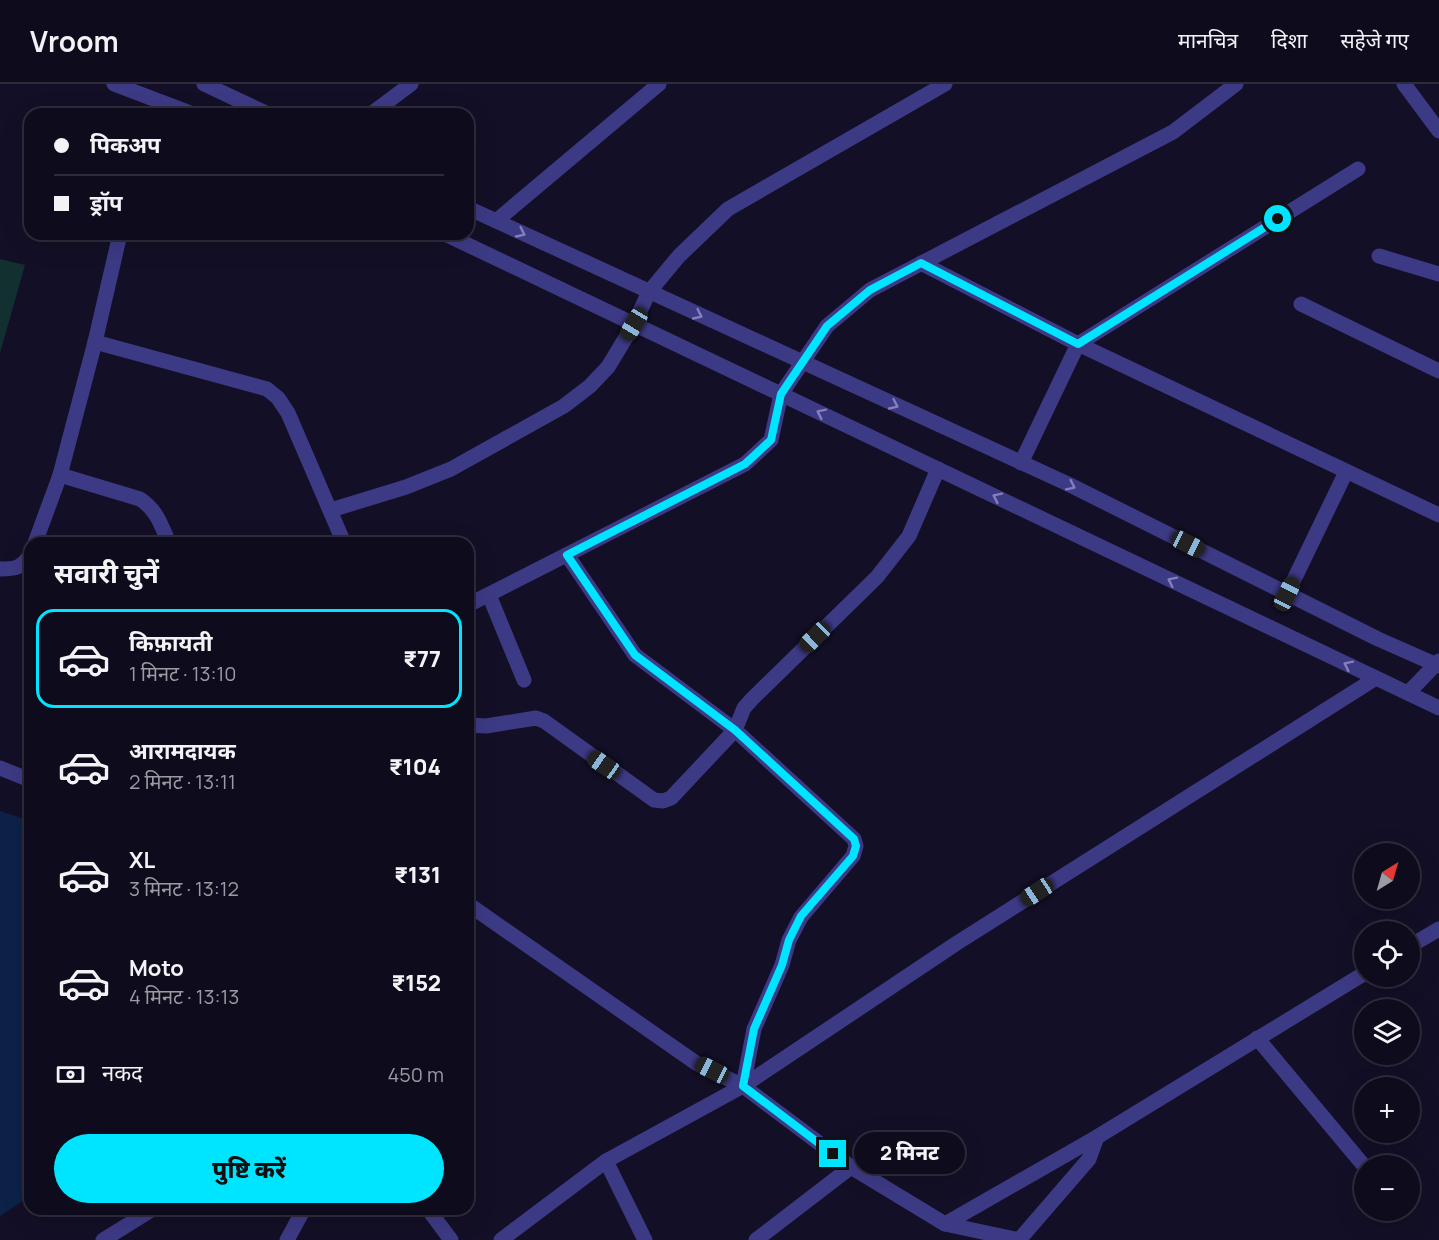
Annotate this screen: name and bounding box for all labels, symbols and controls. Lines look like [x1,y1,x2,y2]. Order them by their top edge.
text: Vroom [30,22,119,60]
text: मानचित्र [1178,26,1238,54]
text: दिशा [1271,26,1307,54]
text: सहेजे गए [1340,26,1409,54]
text: पिकअप [90,130,161,160]
text: ड्रॉप [90,188,123,218]
route start [1264,205,1291,232]
one-way arrow [514,225,525,237]
car [617,304,651,344]
one-way arrow [691,307,702,319]
one-way arrow [888,398,899,410]
one-way arrow [816,408,827,420]
one-way arrow [1065,479,1076,491]
one-way arrow [992,492,1003,504]
car [1168,528,1208,560]
text: सवारी चुनें [54,554,159,591]
car [1271,574,1303,614]
one-way arrow [1168,576,1179,588]
car [796,618,834,656]
text: किफ़ायती [129,628,213,658]
icon: car [57,632,111,686]
text: ₹77 [403,644,441,674]
text: 1 मिनट · 13:10 [129,660,237,687]
one-way arrow [1344,660,1355,672]
text: आरामदायक [129,736,236,766]
icon: car [57,740,111,794]
car [584,747,624,783]
text: ₹104 [389,752,441,782]
text: 2 मिनट · 13:11 [129,768,236,795]
north arrow [1354,843,1420,909]
map controls [1354,843,1420,1221]
text: XL [129,845,155,875]
icon: car [57,848,111,902]
text: ₹131 [394,860,441,890]
text: 3 मिनट · 13:12 [129,875,239,902]
car [1017,875,1057,909]
button: locate [1354,921,1420,987]
text: Moto [129,953,184,983]
icon: car [57,956,111,1010]
text: ₹152 [392,968,441,998]
text: 4 मिनट · 13:13 [129,983,239,1010]
button: layers [1354,999,1420,1065]
car [692,1054,732,1086]
icon: cash [54,1058,87,1091]
text: नकद [102,1058,143,1088]
text: 450 m [388,1061,444,1088]
button: + [1354,1077,1420,1143]
callout: 2 मिनट [854,1133,965,1175]
button: पुष्टि करें [54,1134,444,1203]
text: 2 मिनट [880,1139,939,1166]
route end [819,1140,846,1167]
button: − [1354,1155,1420,1221]

